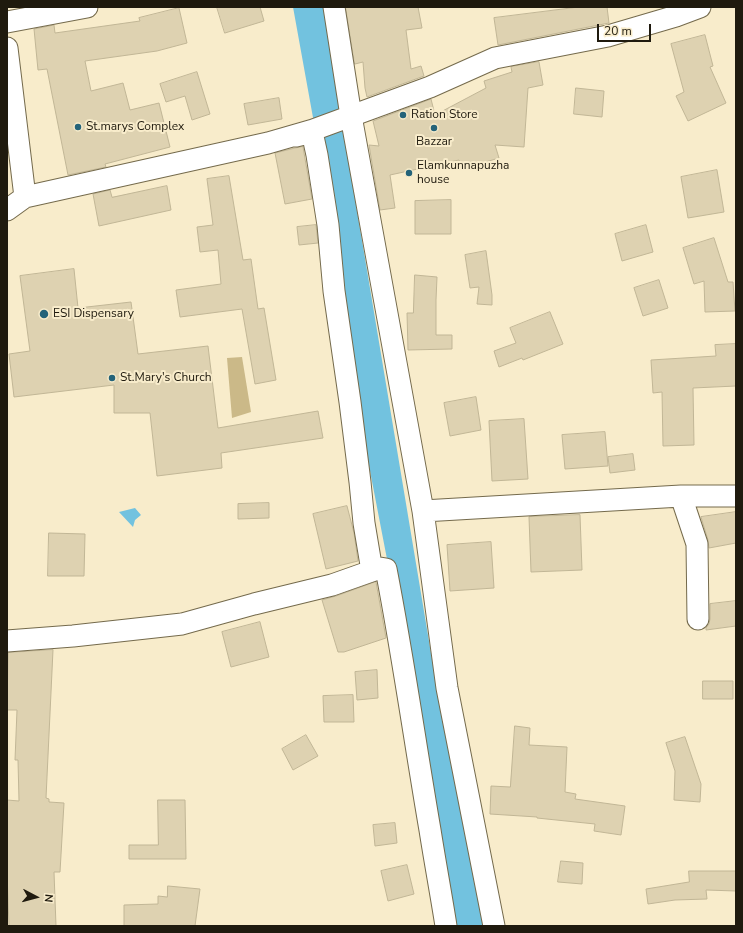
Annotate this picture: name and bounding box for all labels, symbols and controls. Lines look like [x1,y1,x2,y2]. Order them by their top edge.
scale bar [599,16,653,42]
text: 20 m [604,23,632,39]
place label: Ration Store [411,108,478,122]
marker: Ration Store [398,110,408,120]
place label: St.marys Complex [86,120,184,134]
marker: St.marys Complex [73,122,83,132]
marker: Bazzar [429,123,439,133]
place label: Bazzar [416,135,452,149]
place label: Elamkunnapuzha house [417,159,509,187]
marker: Elamkunnapuzha house [404,168,414,178]
place label: ESI Dispensary [53,307,134,321]
marker: ESI Dispensary [38,308,50,320]
place label: St.Mary's Church [120,371,212,385]
marker: St.Mary's Church [107,373,117,383]
north arrow [16,877,56,917]
text: N [41,893,56,903]

